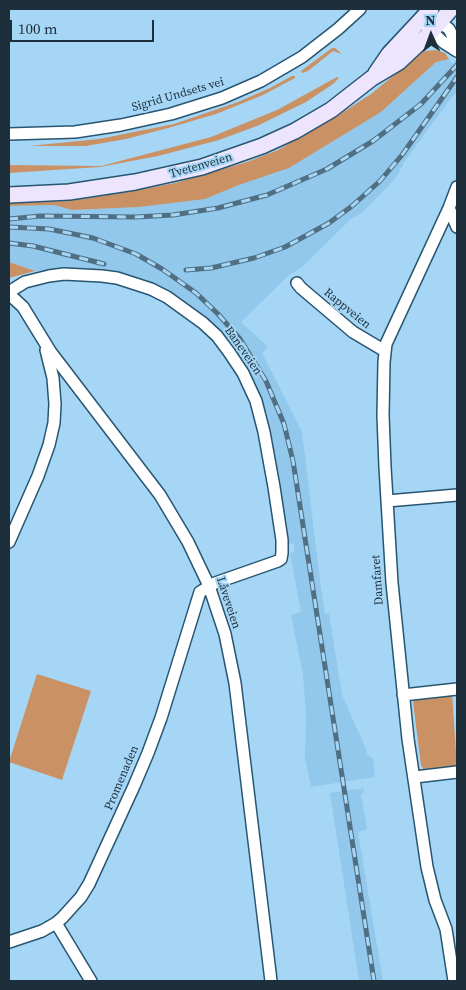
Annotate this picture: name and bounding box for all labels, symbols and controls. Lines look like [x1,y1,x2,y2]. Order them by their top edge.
scale bar [12,10,156,42]
north arrow [406,10,456,60]
text: N [425,10,436,30]
text: 100 m [18,18,58,39]
street label: Sigrid Undsets vei [130,75,226,115]
street label: Tvetenveien [168,150,234,182]
street label: Rappveien [321,286,373,332]
street label: Baneveien [221,324,265,378]
street label: Damfaret [369,554,387,606]
street label: Låveveien [213,575,243,631]
street label: Promenaden [102,743,142,813]

